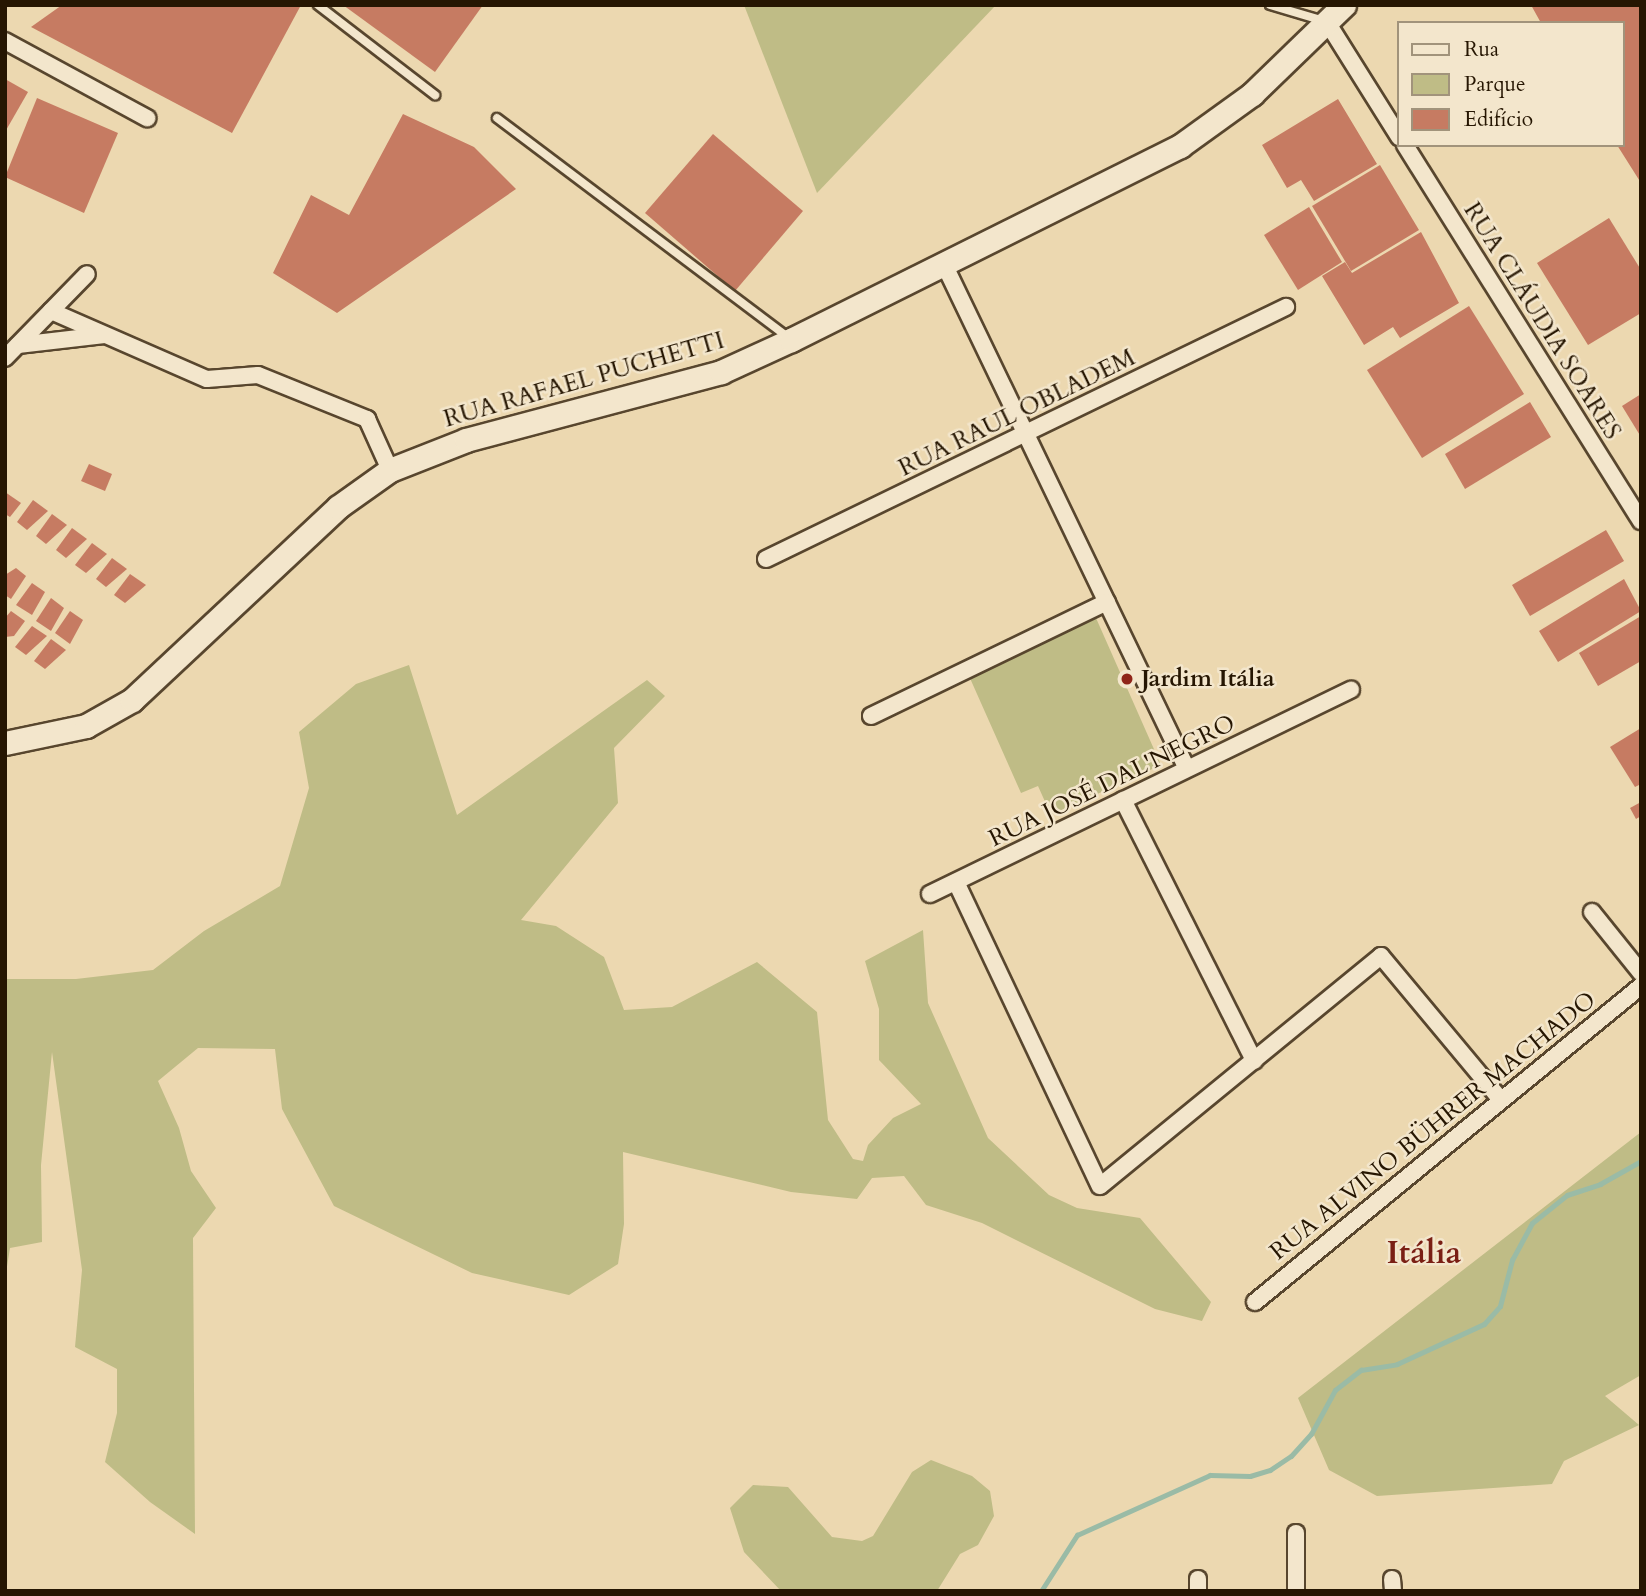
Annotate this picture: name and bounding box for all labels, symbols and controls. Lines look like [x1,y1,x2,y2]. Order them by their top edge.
legend [1398,21,1625,147]
text: Rua [1464,35,1499,64]
text: Parque [1464,70,1525,99]
text: Edifício [1464,105,1533,134]
street label: RUA CLÁUDIA SOARES [1457,197,1627,445]
street label: RUA RAFAEL PUCHETTI [440,326,728,434]
street label: RUA RAUL OBLADEM [894,343,1140,483]
place label: Jardim Itália [1141,665,1275,693]
marker: Jardim Itália [1119,671,1135,687]
street label: RUA JOSÉ DAL'NEGRO [984,709,1240,853]
street label: RUA ALVINO BÜHRER MACHADO [1264,986,1602,1266]
district label: Itália [1387,1234,1461,1272]

